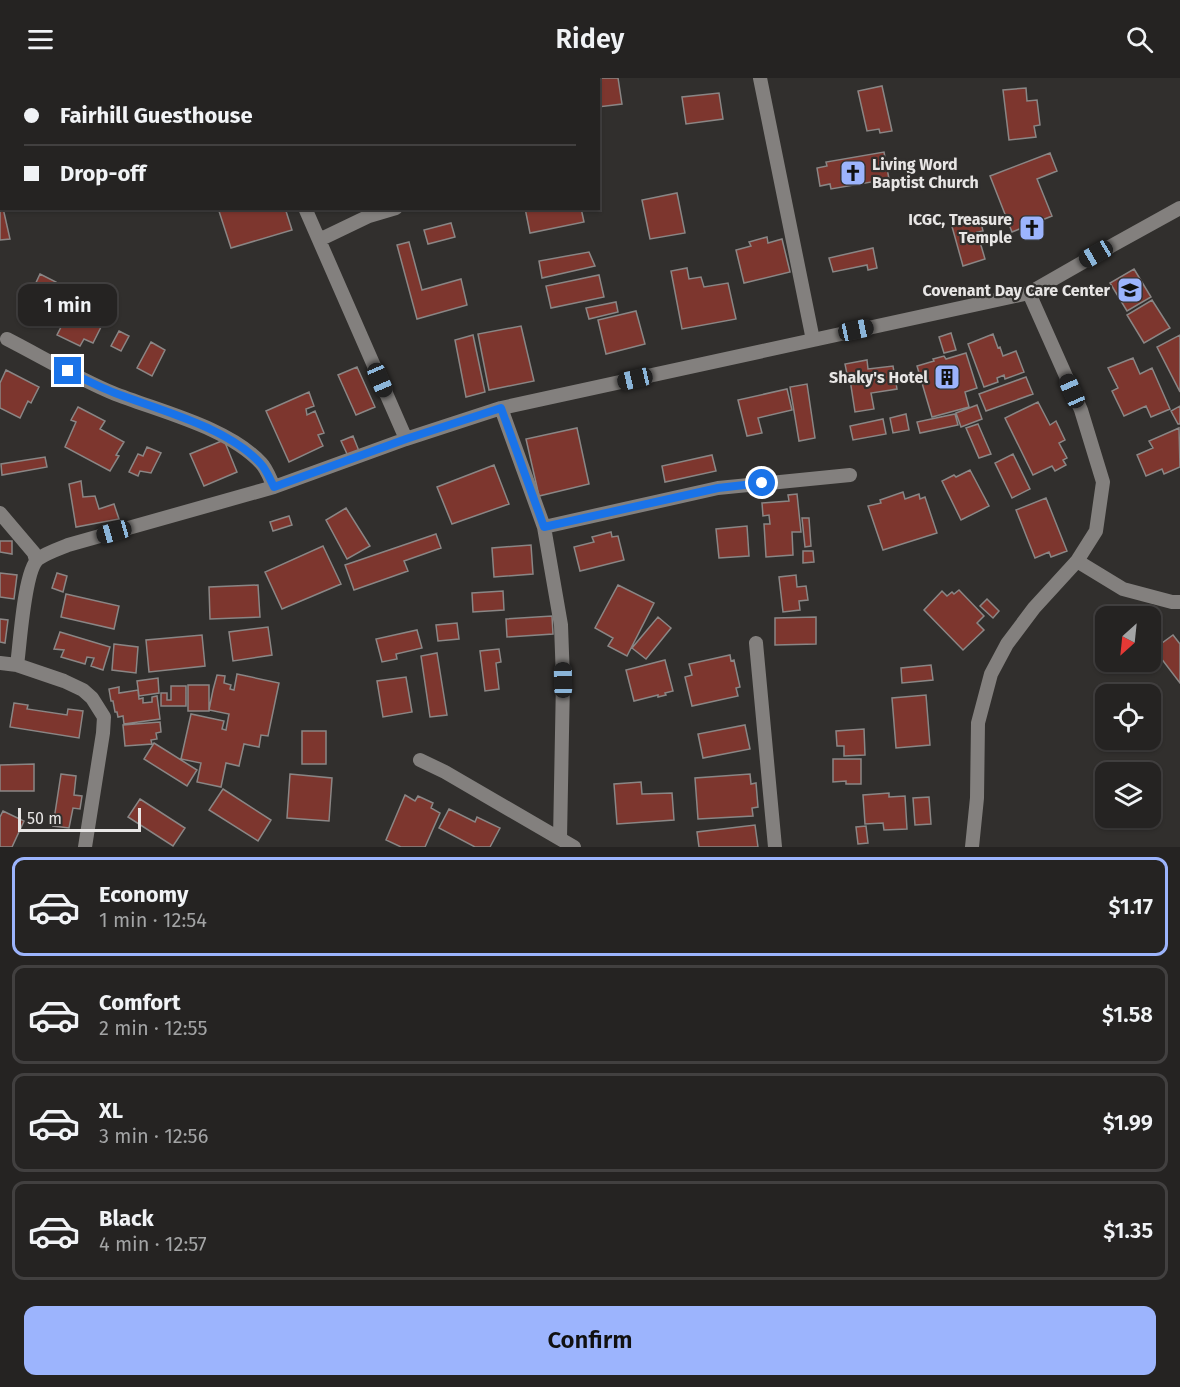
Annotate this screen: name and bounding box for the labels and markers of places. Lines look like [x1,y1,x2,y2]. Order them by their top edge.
place label: Living Word Baptist Church [872,155,979,192]
church icon: Living Word Baptist Church [838,158,868,188]
place label: ICGC, Treasure Temple [908,210,1012,247]
church icon: ICGC, Treasure Temple [1017,213,1047,243]
school or university icon: Covenant Day Care Center [1115,275,1145,305]
place label: Covenant Day Care Center [922,281,1111,300]
building icon: Shaky's Hotel [932,362,962,392]
place label: Shaky's Hotel [829,368,928,387]

